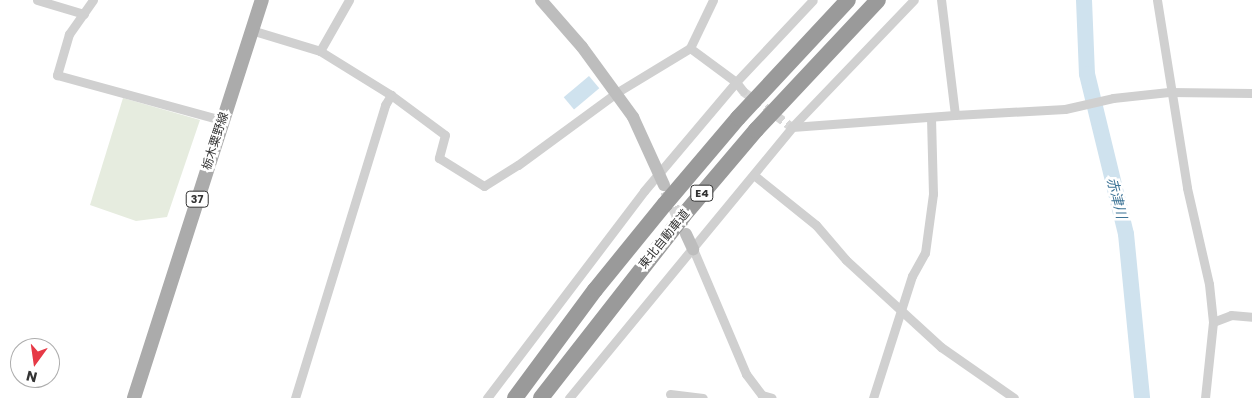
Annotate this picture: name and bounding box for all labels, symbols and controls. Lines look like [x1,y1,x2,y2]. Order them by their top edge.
street label: 栃木粟野線 [199,110,231,172]
water label: 赤津川 [1104,176,1130,220]
road number: E4 [690,184,714,202]
road number: 37 [184,190,210,208]
street label: 東北自動車道 [636,206,692,272]
north arrow [10,338,60,388]
text: N [24,366,39,388]

